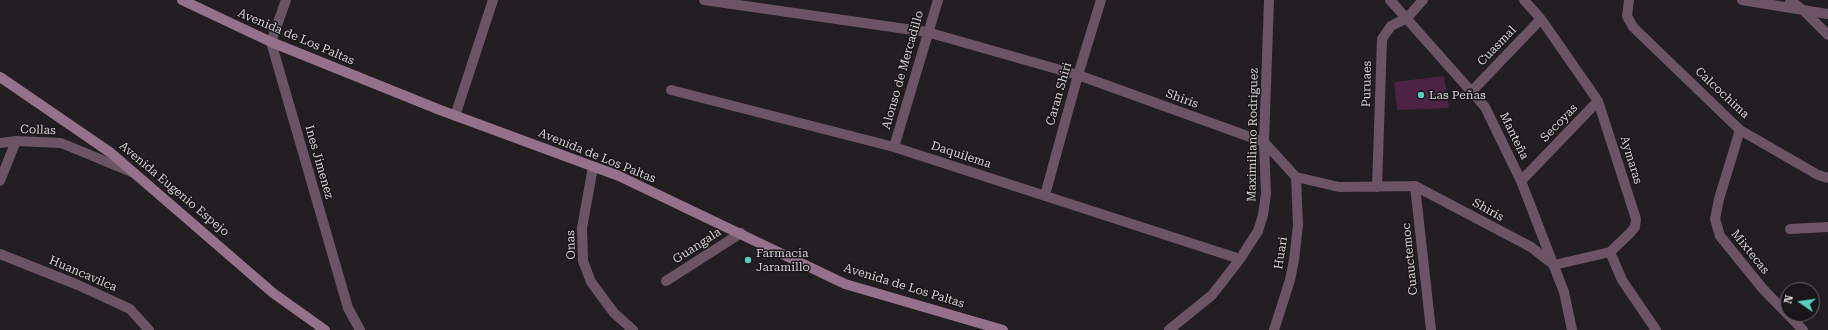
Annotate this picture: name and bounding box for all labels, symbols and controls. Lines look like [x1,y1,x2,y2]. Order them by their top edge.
street label: Avenida de Los Paltas [236,6,356,68]
street label: Alonso de Mercadillo [879,9,927,131]
street label: Cuasmal [1475,23,1519,69]
street label: Caran Shiri [1043,61,1075,127]
street label: Puruaes [1359,61,1375,107]
street label: Calcochima [1692,64,1752,122]
street label: Maximiliano Rodriguez [1245,68,1261,202]
street label: Shiris [1164,86,1200,112]
place label: Las Peñas [1429,88,1486,102]
marker: Las Peñas [1416,90,1426,100]
street label: Secoyas [1537,101,1581,145]
street label: Manteña [1496,110,1532,162]
street label: Collas [20,122,56,138]
street label: Ines Jimenez [302,124,336,200]
street label: Avenida de Los Paltas [536,126,658,186]
street label: Aymaras [1617,134,1645,186]
street label: Avenida Eugenio Espejo [116,139,232,239]
street label: Daquilema [929,139,993,171]
street label: Shiris [1470,196,1506,224]
street label: Cuauctemoc [1399,222,1421,296]
street label: Guangala [670,225,724,267]
street label: Mixtecas [1728,227,1772,277]
street label: Onas [563,230,579,260]
street label: Huari [1271,236,1291,270]
place label: Farmacia Jaramillo [756,246,810,274]
street label: Huancavilca [47,253,119,295]
marker: Farmacia Jaramillo [743,255,753,265]
street label: Avenida de Los Paltas [842,261,966,311]
north arrow [1780,282,1820,322]
text: N [1782,294,1796,305]

